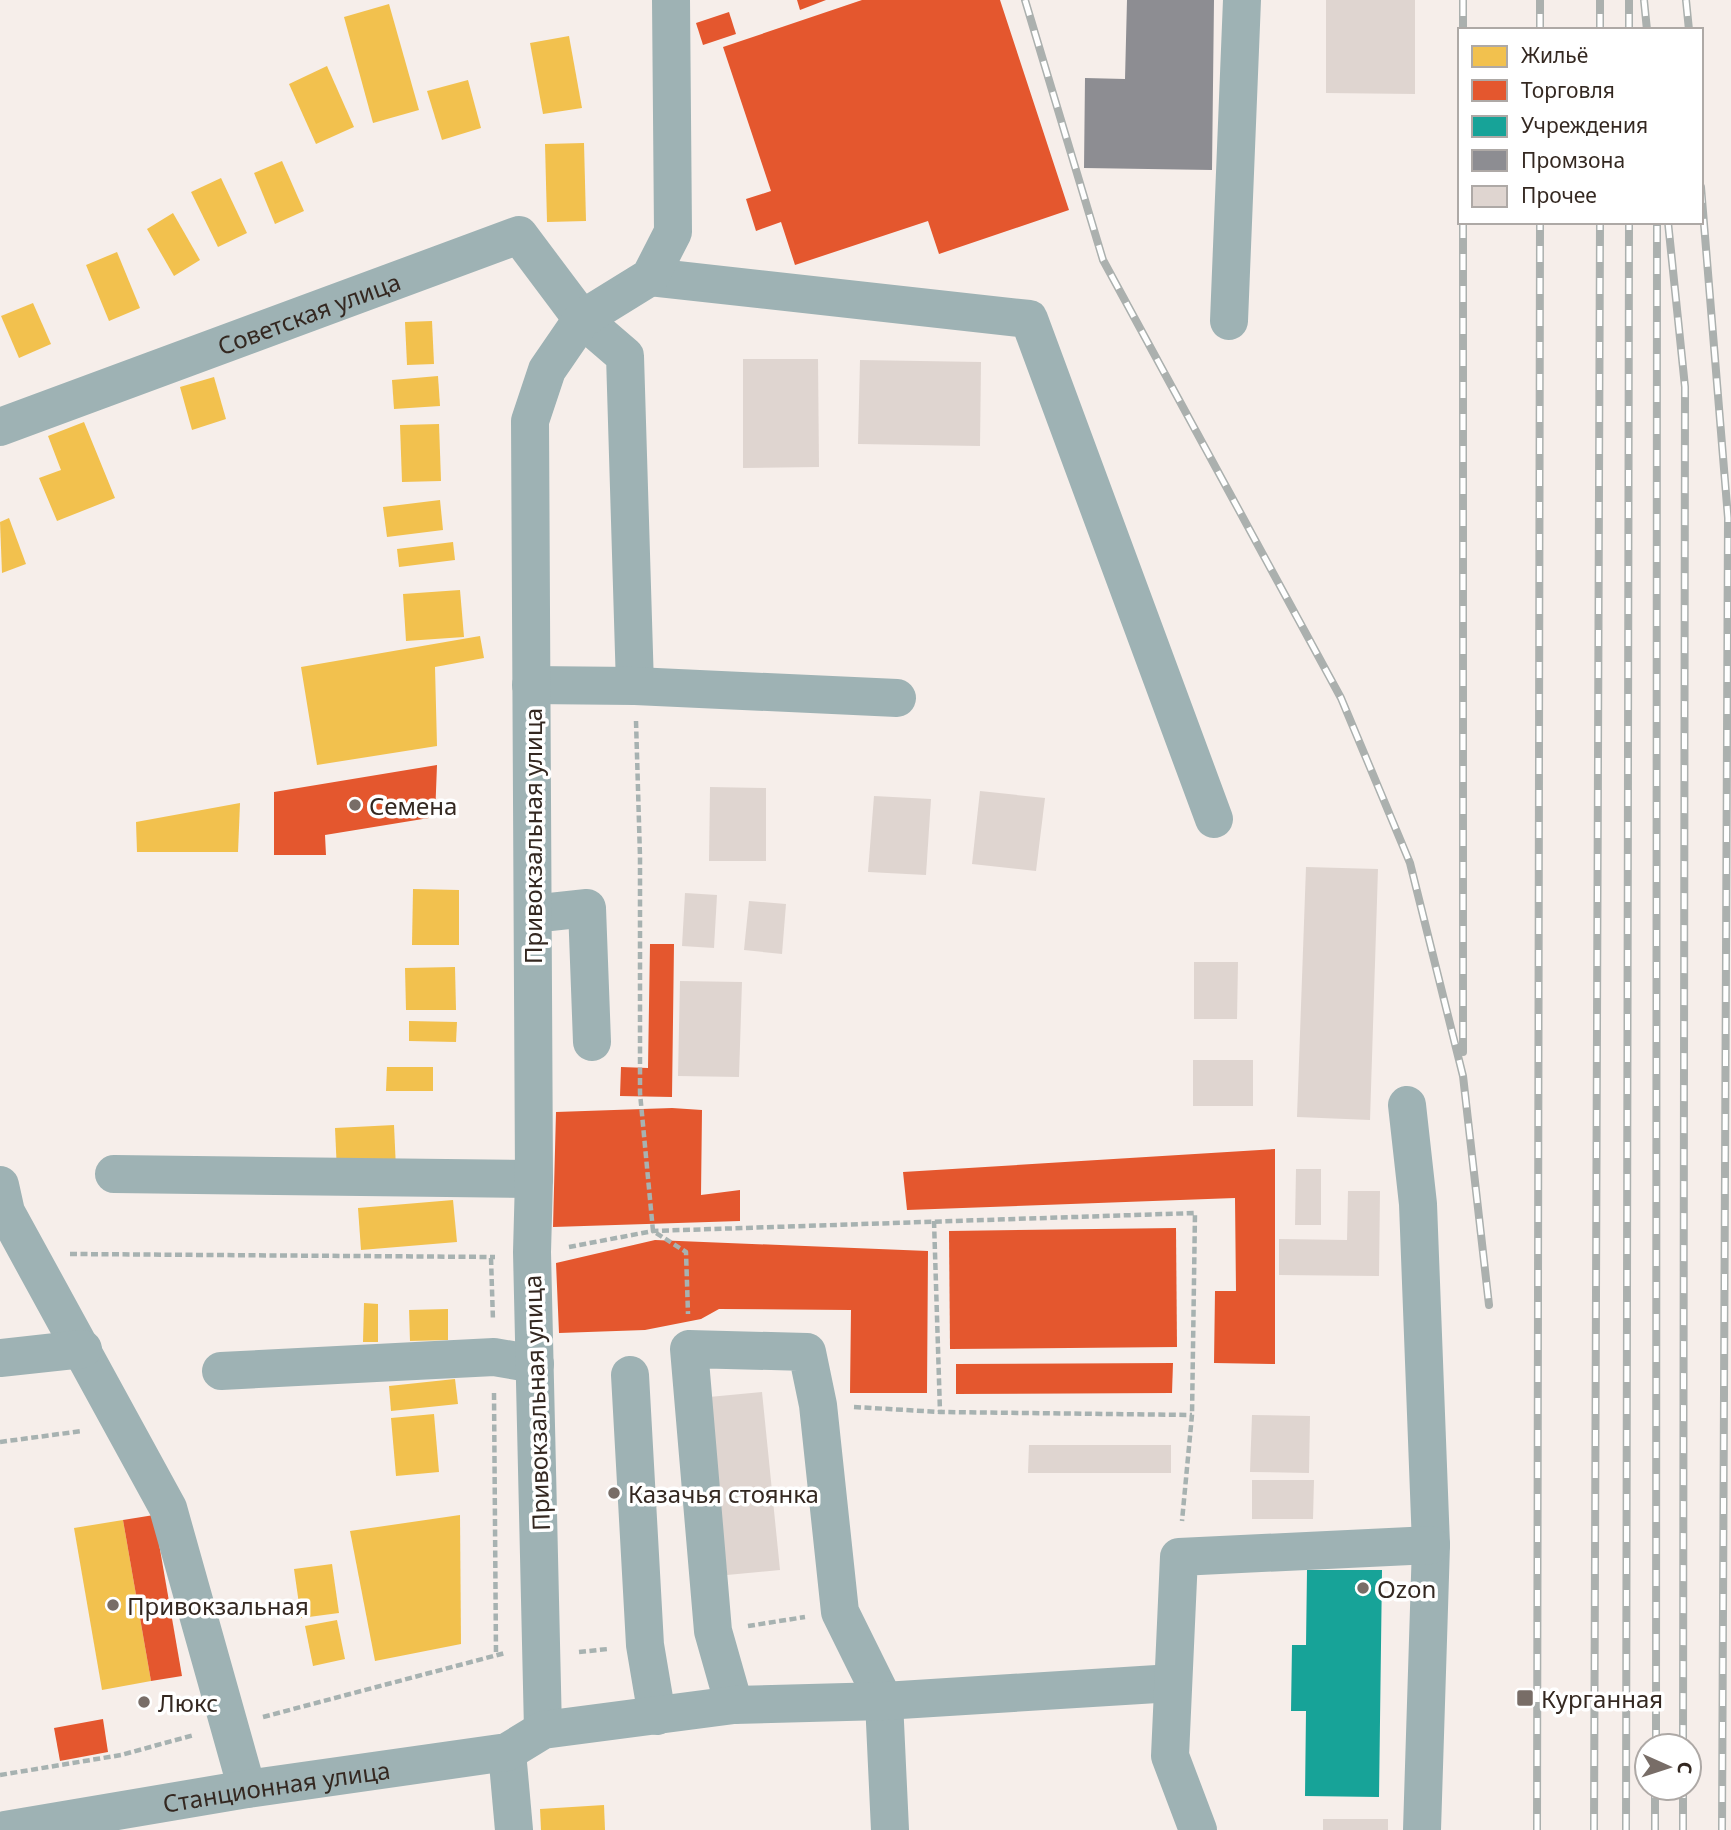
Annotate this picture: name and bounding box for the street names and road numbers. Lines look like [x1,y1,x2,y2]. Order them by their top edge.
street label: Советская улица [212,264,405,362]
street label: Привокзальная улица [516,708,549,964]
street label: Привокзальная улица [515,1274,557,1532]
street label: Станционная улица [160,1752,392,1820]

